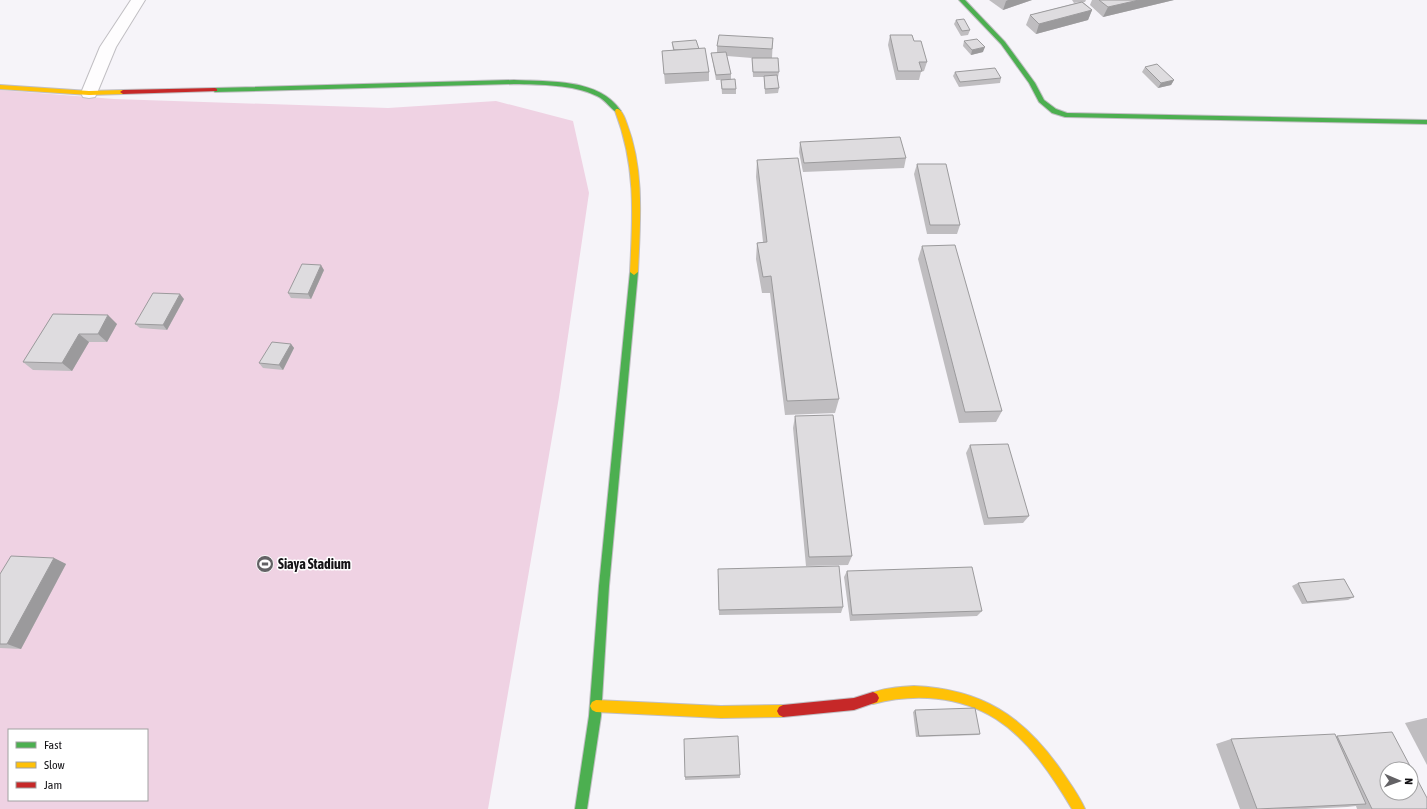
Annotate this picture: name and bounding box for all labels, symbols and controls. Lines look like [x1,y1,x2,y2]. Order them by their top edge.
sports icon: Siaya Stadium [255,554,275,574]
place label: Siaya Stadium [278,556,351,572]
legend [8,729,148,801]
text: Fast [44,738,62,752]
text: Slow [44,758,65,772]
north arrow [1379,761,1419,801]
text: Jam [44,778,62,792]
text: N [1403,778,1415,785]

